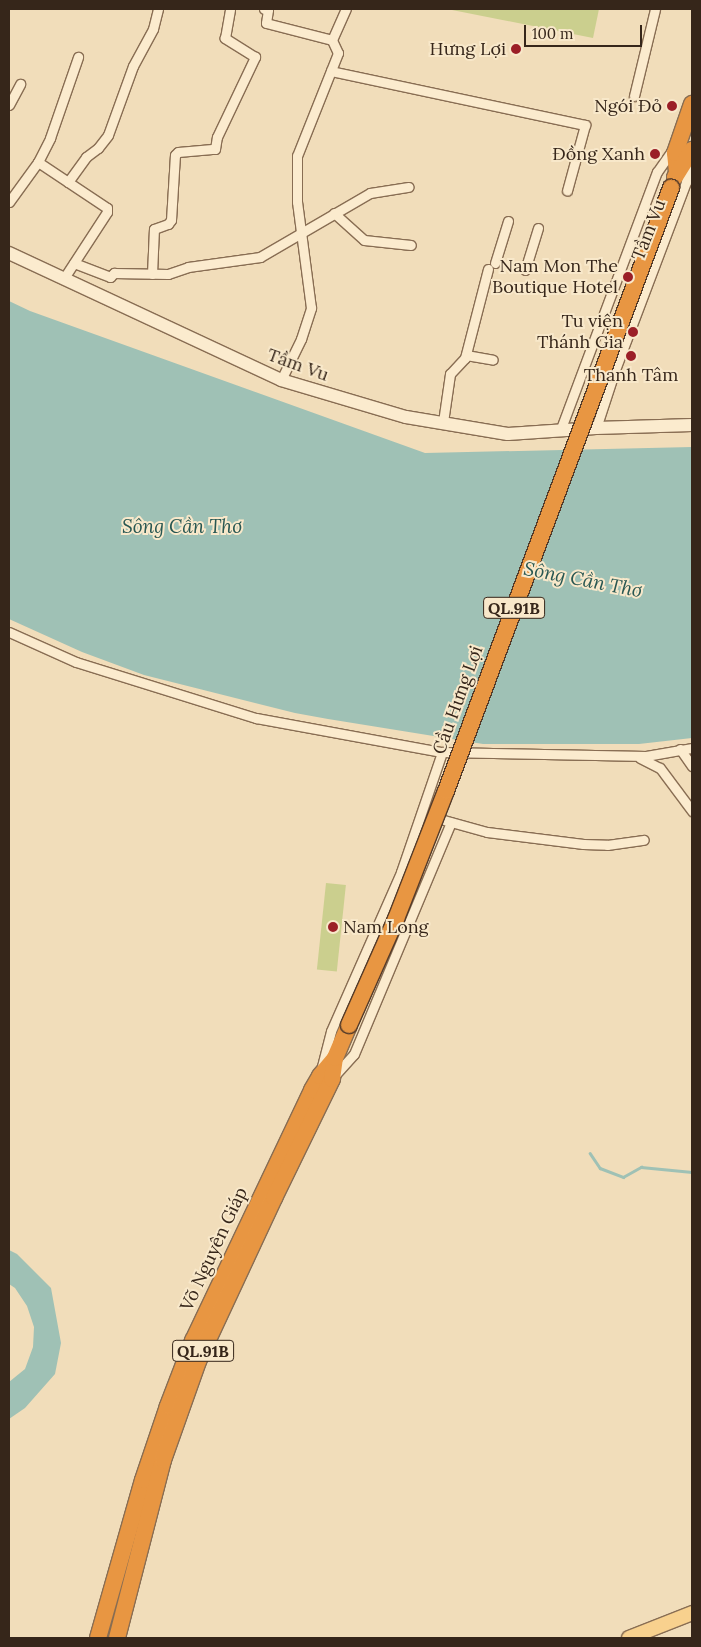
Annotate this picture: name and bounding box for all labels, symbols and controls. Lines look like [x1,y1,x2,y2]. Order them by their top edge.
scale bar [526,15,644,47]
text: 100 m [532,24,573,43]
place label: Hưng Lợi [430,38,506,60]
marker: Hưng Lợi [510,43,522,55]
place label: Ngói Đỏ [594,95,662,117]
marker: Ngói Đỏ [666,100,678,112]
place label: Đồng Xanh [552,143,645,165]
marker: Đồng Xanh [649,148,661,160]
street label: Tầm Vu [627,196,671,264]
place label: Nam Mon The Boutique Hotel [492,256,618,298]
marker: Nam Mon The Boutique Hotel [622,271,634,283]
place label: Tu viện Thánh Gia [537,311,623,354]
marker: Tu viện Thánh Gia [627,326,639,338]
street label: Tầm Vu [264,344,332,386]
marker: Thanh Tâm [625,350,637,362]
place label: Thanh Tâm [584,364,678,386]
water label: Sông Cần Thơ [122,516,242,538]
water label: Sông Cần Thơ [522,557,644,603]
road number: QL.91B [483,594,545,622]
street label: Cầu Hưng Lợi [428,643,488,757]
place label: Nam Long [343,916,429,938]
marker: Nam Long [327,921,339,933]
street label: Võ Nguyên Giáp [176,1184,252,1314]
road number: QL.91B [172,1338,234,1364]

